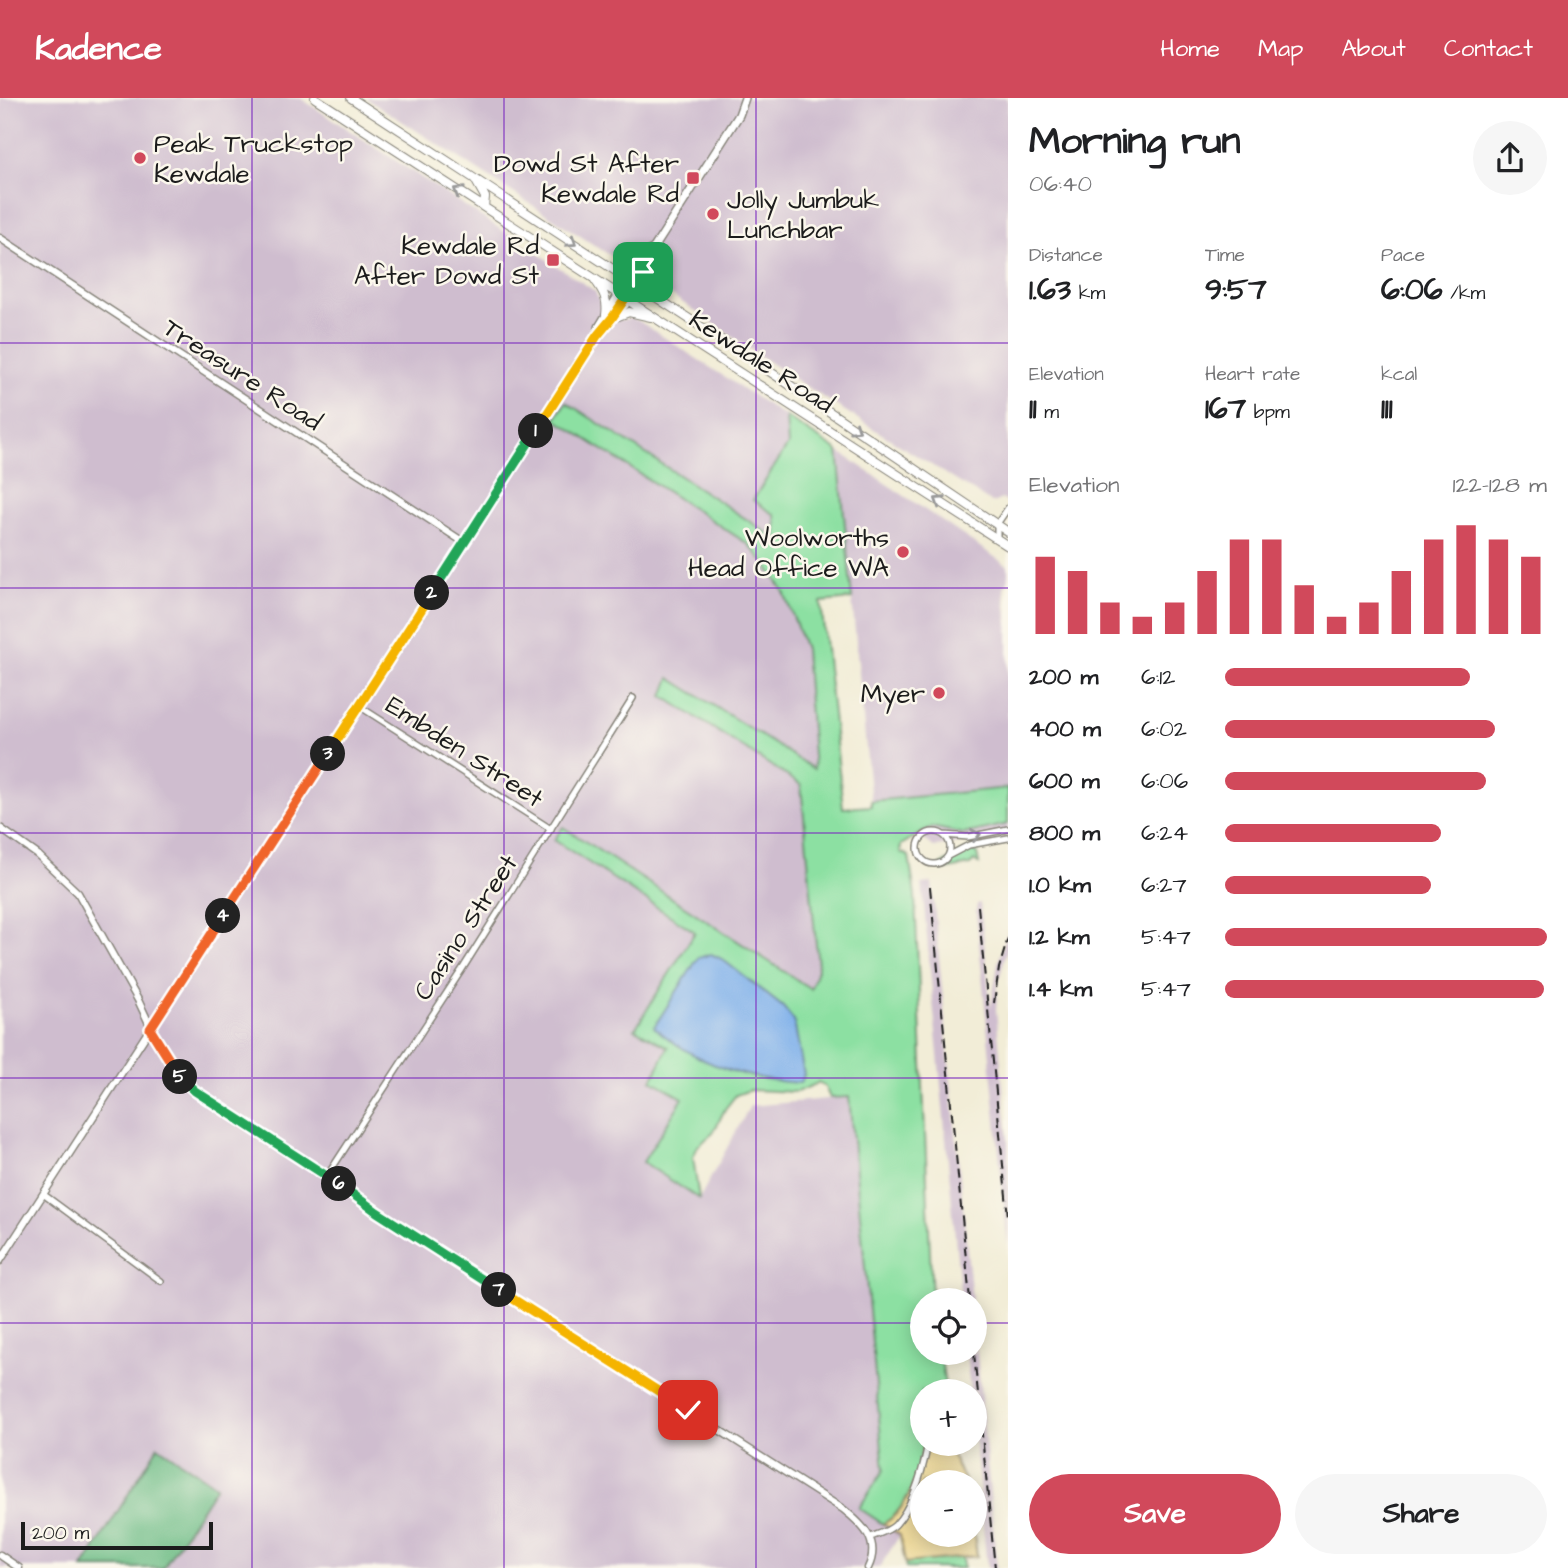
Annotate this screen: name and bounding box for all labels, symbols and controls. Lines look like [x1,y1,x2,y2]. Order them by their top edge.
text: Kadence [35,26,162,72]
text: Home [1160,32,1220,66]
text: Map [1258,32,1303,66]
text: About [1341,32,1406,66]
text: Contact [1444,32,1533,66]
text: Morning run [1029,116,1241,168]
button: share [1473,121,1547,195]
place label: Peak Truckstop Kewdale [154,126,353,192]
place label: Dowd St After Kewdale Rd [494,146,679,212]
marker: Peak Truckstop Kewdale [132,150,148,166]
text: 06:40 [1029,168,1092,200]
marker: Dowd St After Kewdale Rd [685,170,701,186]
place label: Jolly Jumbuk Lunchbar [727,182,879,248]
one-way arrow [453,186,466,199]
marker: Jolly Jumbuk Lunchbar [705,206,721,222]
place label: Kewdale Rd After Dowd St [354,228,539,294]
one-way arrow [565,234,578,247]
pin [613,242,673,302]
text: Distance [1029,242,1103,269]
text: Time [1205,242,1245,269]
text: Pace [1381,242,1425,269]
marker: Kewdale Rd After Dowd St [545,252,561,268]
icon: arrive [624,253,662,291]
text: 1.63 [1029,269,1071,311]
text: 9:57 [1205,269,1267,311]
text: 6:06 [1381,269,1443,311]
text: km [1071,280,1105,307]
text: /km [1443,280,1485,307]
street label: Kewdale Road [682,302,841,422]
street label: Treasure Road [156,310,329,440]
text: Elevation [1029,361,1104,388]
text: Heart rate [1205,361,1300,388]
text: kcal [1381,361,1417,388]
text: 11 [1029,388,1037,430]
text: 167 [1205,388,1246,430]
text: 111 [1381,388,1393,430]
text: m [1037,399,1059,426]
text: bpm [1246,399,1290,426]
pin: 1 [518,414,554,448]
text: 1 [534,417,537,444]
one-way arrow [848,421,861,433]
text: Elevation [1029,469,1120,501]
text: 122–128 m [1452,469,1547,501]
one-way arrow [934,497,947,510]
place label: Woolworths Head Office WA [688,520,889,586]
marker: Woolworths Head Office WA [895,544,911,560]
pin: 2 [414,575,450,610]
text: 2 [426,579,437,606]
text: 200 m [1029,661,1098,693]
text: 6:12 [1141,661,1175,693]
place label: Myer [861,676,925,714]
marker: Myer [931,685,947,701]
street label: Embden Street [379,687,551,817]
text: 400 m [1029,713,1101,745]
text: 6:02 [1141,713,1187,745]
pin: 3 [310,736,346,772]
text: 3 [323,740,332,767]
text: 600 m [1029,765,1100,797]
text: 6:06 [1141,765,1188,797]
text: 800 m [1029,817,1100,849]
text: 6:24 [1141,817,1188,849]
one-way arrow [970,828,982,843]
street label: Casino Street [405,847,527,1007]
text: 1.0 km [1029,869,1091,901]
text: 6:27 [1141,869,1187,901]
pin: 4 [206,898,241,934]
text: 4 [216,902,229,929]
text: 1.2 km [1029,921,1090,953]
text: 5:47 [1141,921,1191,953]
text: 1.4 km [1029,973,1092,1005]
text: 5:47 [1141,973,1191,1005]
pin: 5 [162,1060,198,1094]
text: 5 [173,1063,186,1090]
pin: 6 [322,1166,356,1202]
text: 6 [333,1170,344,1197]
pin: 7 [482,1272,516,1308]
text: 7 [493,1276,504,1303]
map controls [910,1288,987,1547]
button: locate [910,1288,987,1365]
button: + [910,1379,987,1456]
pin [658,1380,718,1440]
icon: check [669,1391,707,1429]
button: − [910,1470,987,1547]
button: Save [1029,1474,1281,1554]
button: Share [1295,1474,1547,1554]
scale bar [21,1519,214,1551]
text: 200 m [32,1520,89,1547]

